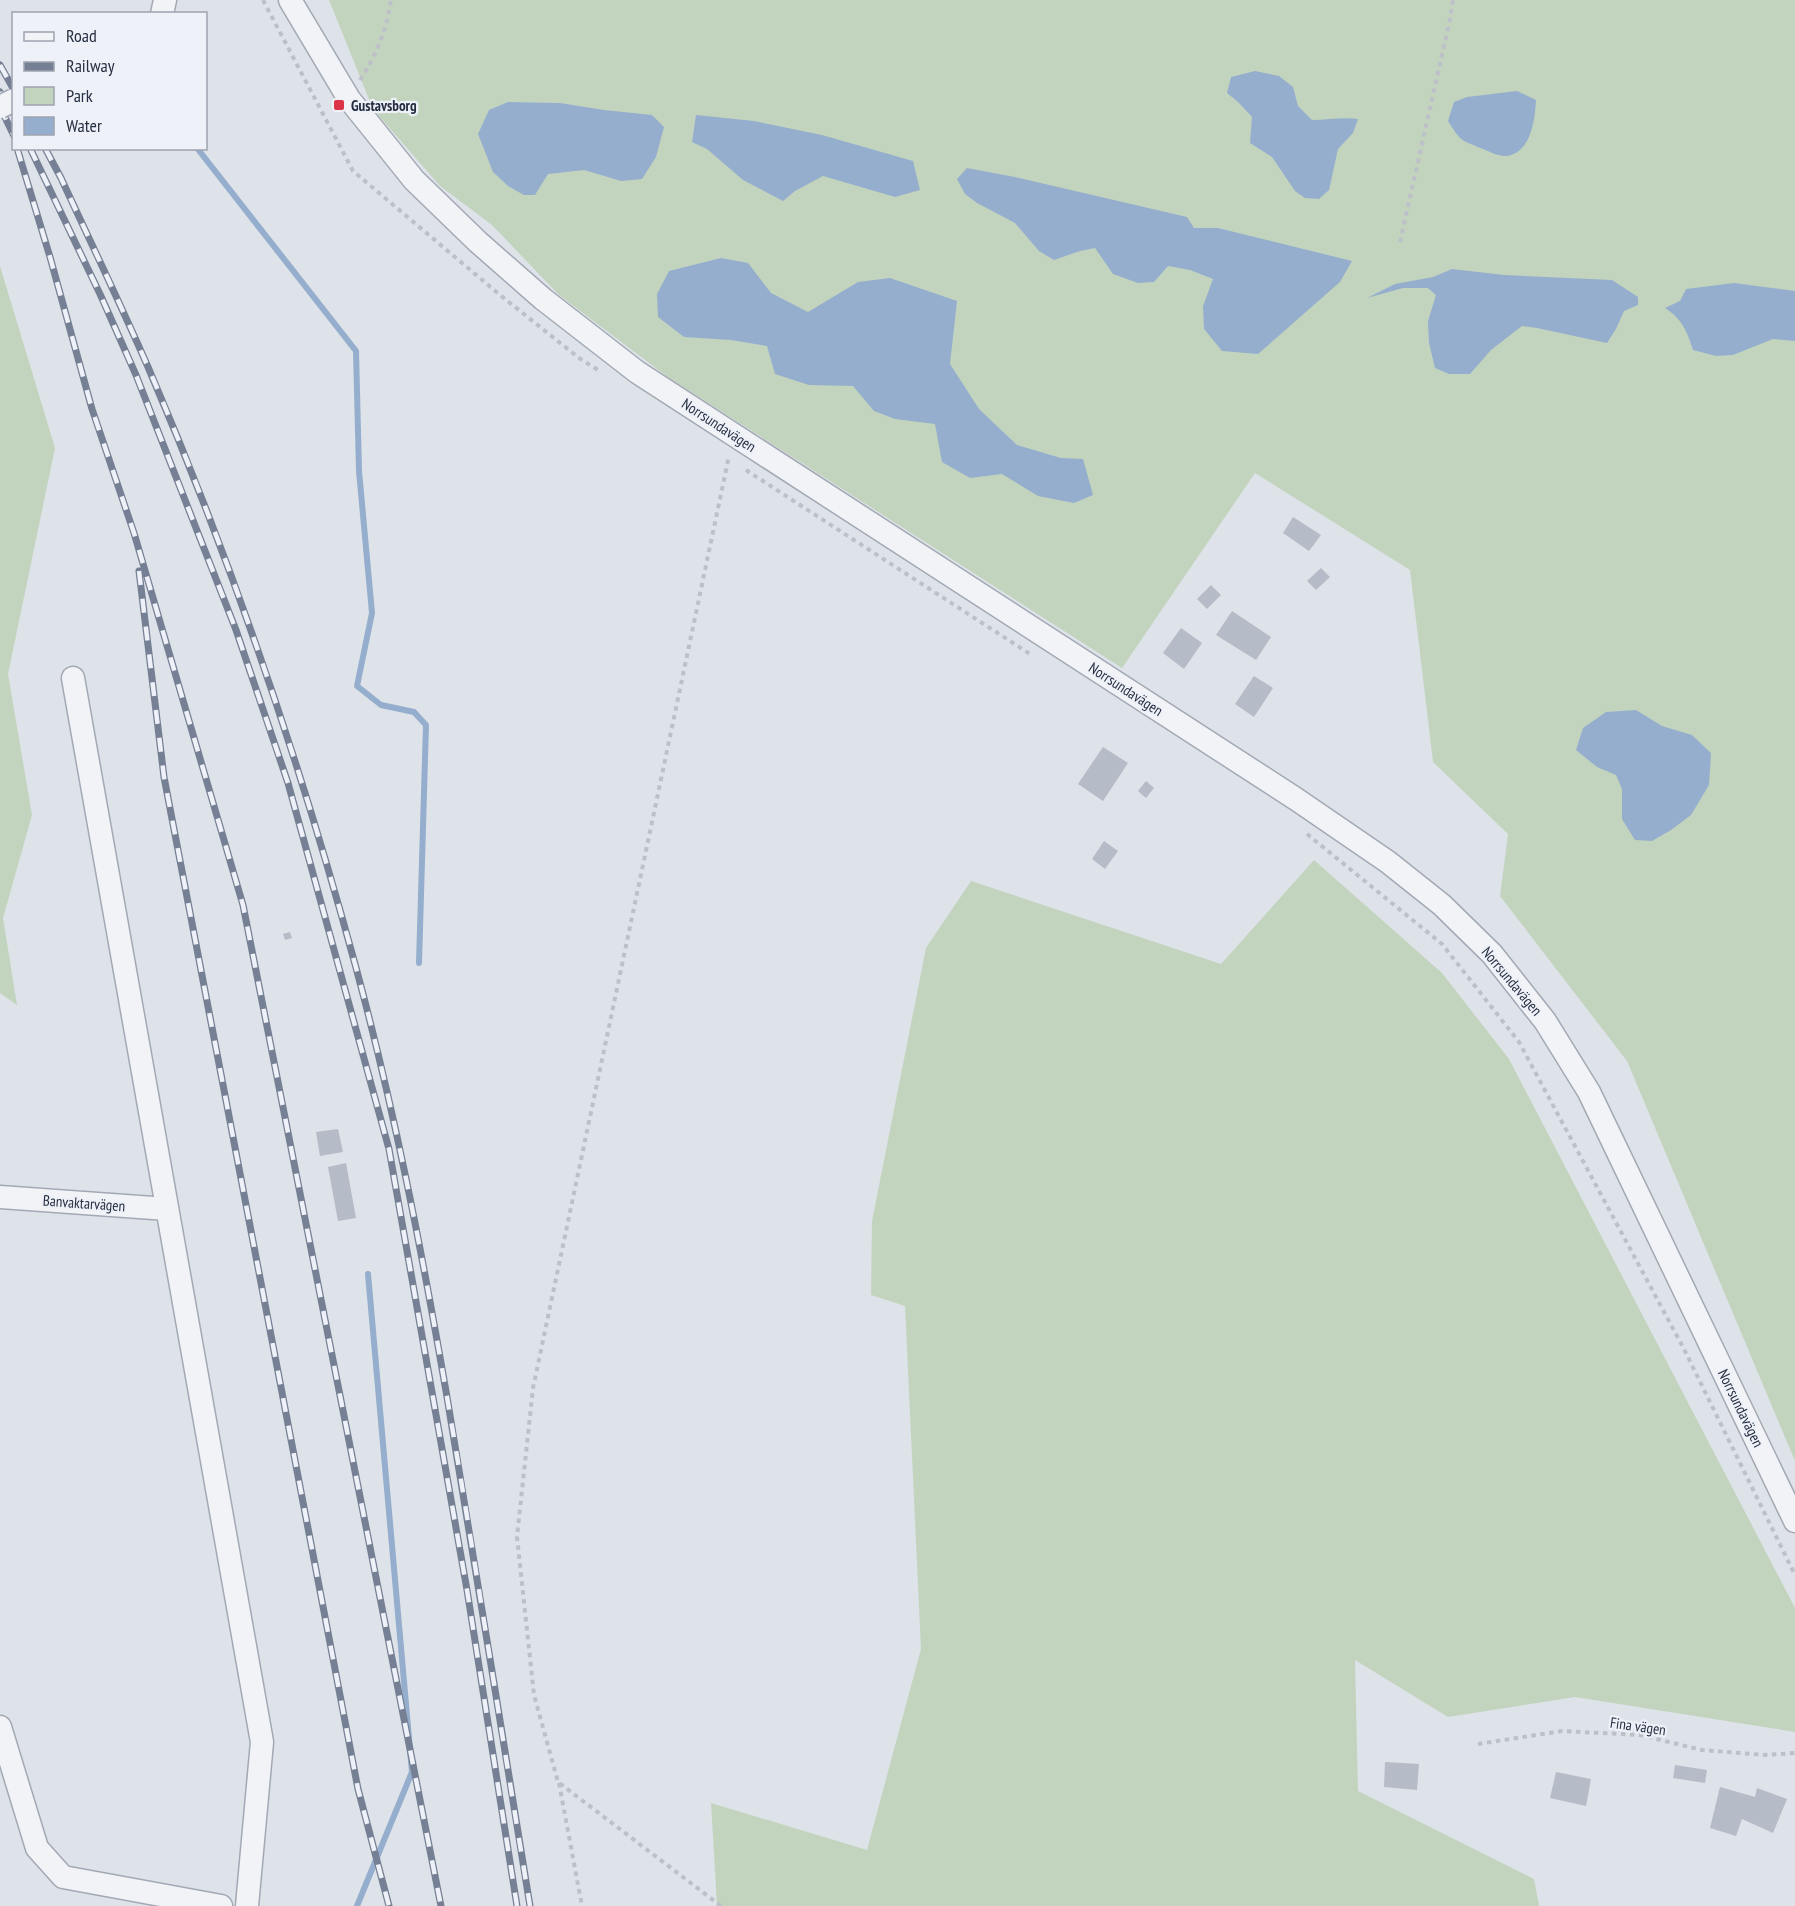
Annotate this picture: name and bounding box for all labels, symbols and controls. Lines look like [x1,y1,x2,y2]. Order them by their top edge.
legend [12,12,207,150]
text: Road [66,24,97,47]
text: Railway [66,54,115,77]
text: Park [66,84,93,107]
place label: Gustavsborg [351,96,417,115]
marker: Gustavsborg [332,98,346,112]
text: Water [66,114,102,137]
street label: Norrsundavägen [678,394,760,456]
street label: Norrsundavägen [1085,658,1167,720]
street label: Norrsundavägen [1478,943,1546,1019]
street label: Banvaktarvägen [42,1191,126,1215]
street label: Norrsundavägen [1714,1366,1768,1450]
street label: Fina vägen [1609,1713,1667,1739]

